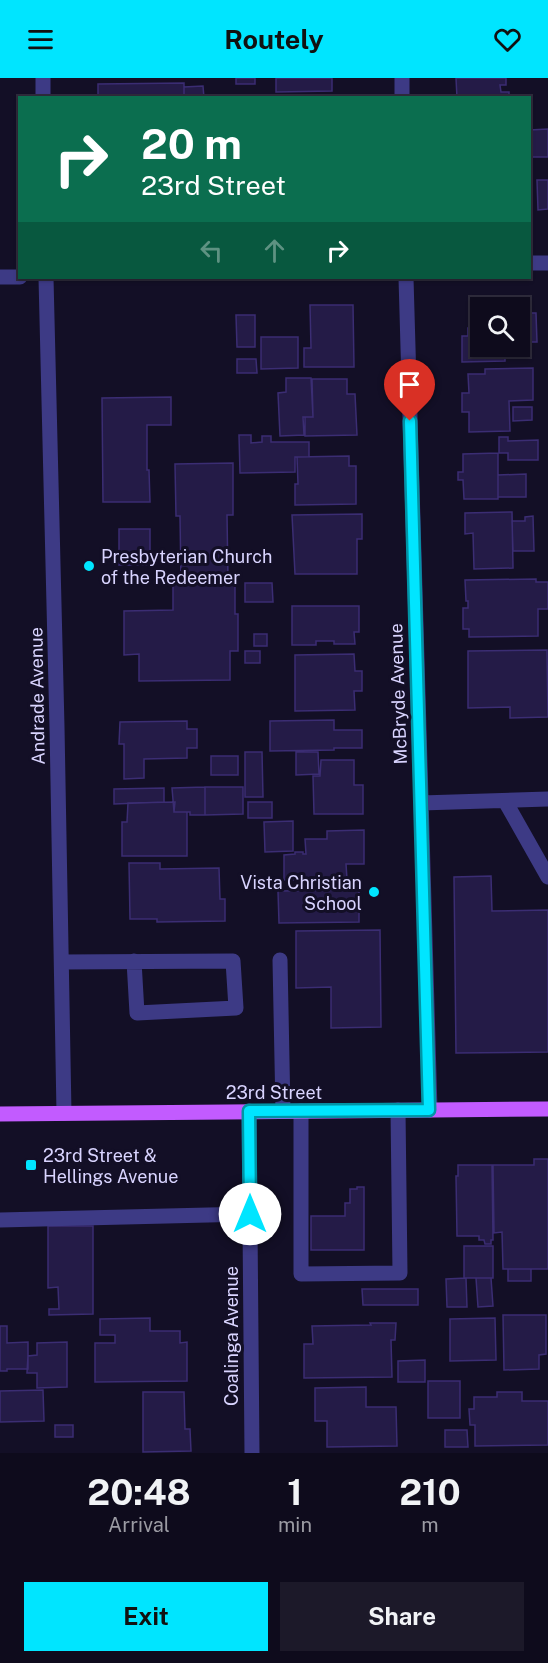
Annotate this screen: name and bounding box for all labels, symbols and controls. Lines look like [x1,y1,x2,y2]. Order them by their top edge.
icon: menu [24,23,57,56]
text: Routely [224,23,324,55]
icon: heart [491,23,524,56]
text: 20 m [141,119,242,168]
icon: right [42,120,120,198]
text: 23rd Street [141,169,286,201]
icon: left [195,234,228,267]
icon: ahead [258,234,291,267]
icon: right [321,234,354,267]
map controls [470,297,530,357]
button: search [470,297,530,357]
pin [384,359,435,421]
icon: arrive [393,368,426,401]
place label: Presbyterian Church of the Redeemer [101,546,272,588]
marker: Presbyterian Church of the Redeemer [82,559,96,573]
street label: McBryde Avenue [385,623,411,765]
street label: Andrade Avenue [25,627,49,765]
place label: Vista Christian School [240,872,362,914]
marker: Vista Christian School [367,885,381,899]
street label: 23rd Street [226,1082,322,1103]
place label: 23rd Street & Hellings Avenue [43,1145,179,1187]
marker: 23rd Street & Hellings Avenue [24,1158,38,1172]
position arrow [218,1182,282,1246]
street label: Coalinga Avenue [221,1266,242,1406]
text: 20:48 [87,1471,191,1513]
text: 1 [287,1471,303,1513]
text: 210 [399,1471,461,1513]
text: Arrival [108,1513,170,1537]
text: min [278,1513,312,1537]
text: m [421,1513,439,1537]
button: Exit [24,1582,268,1651]
button: Share [280,1582,524,1651]

